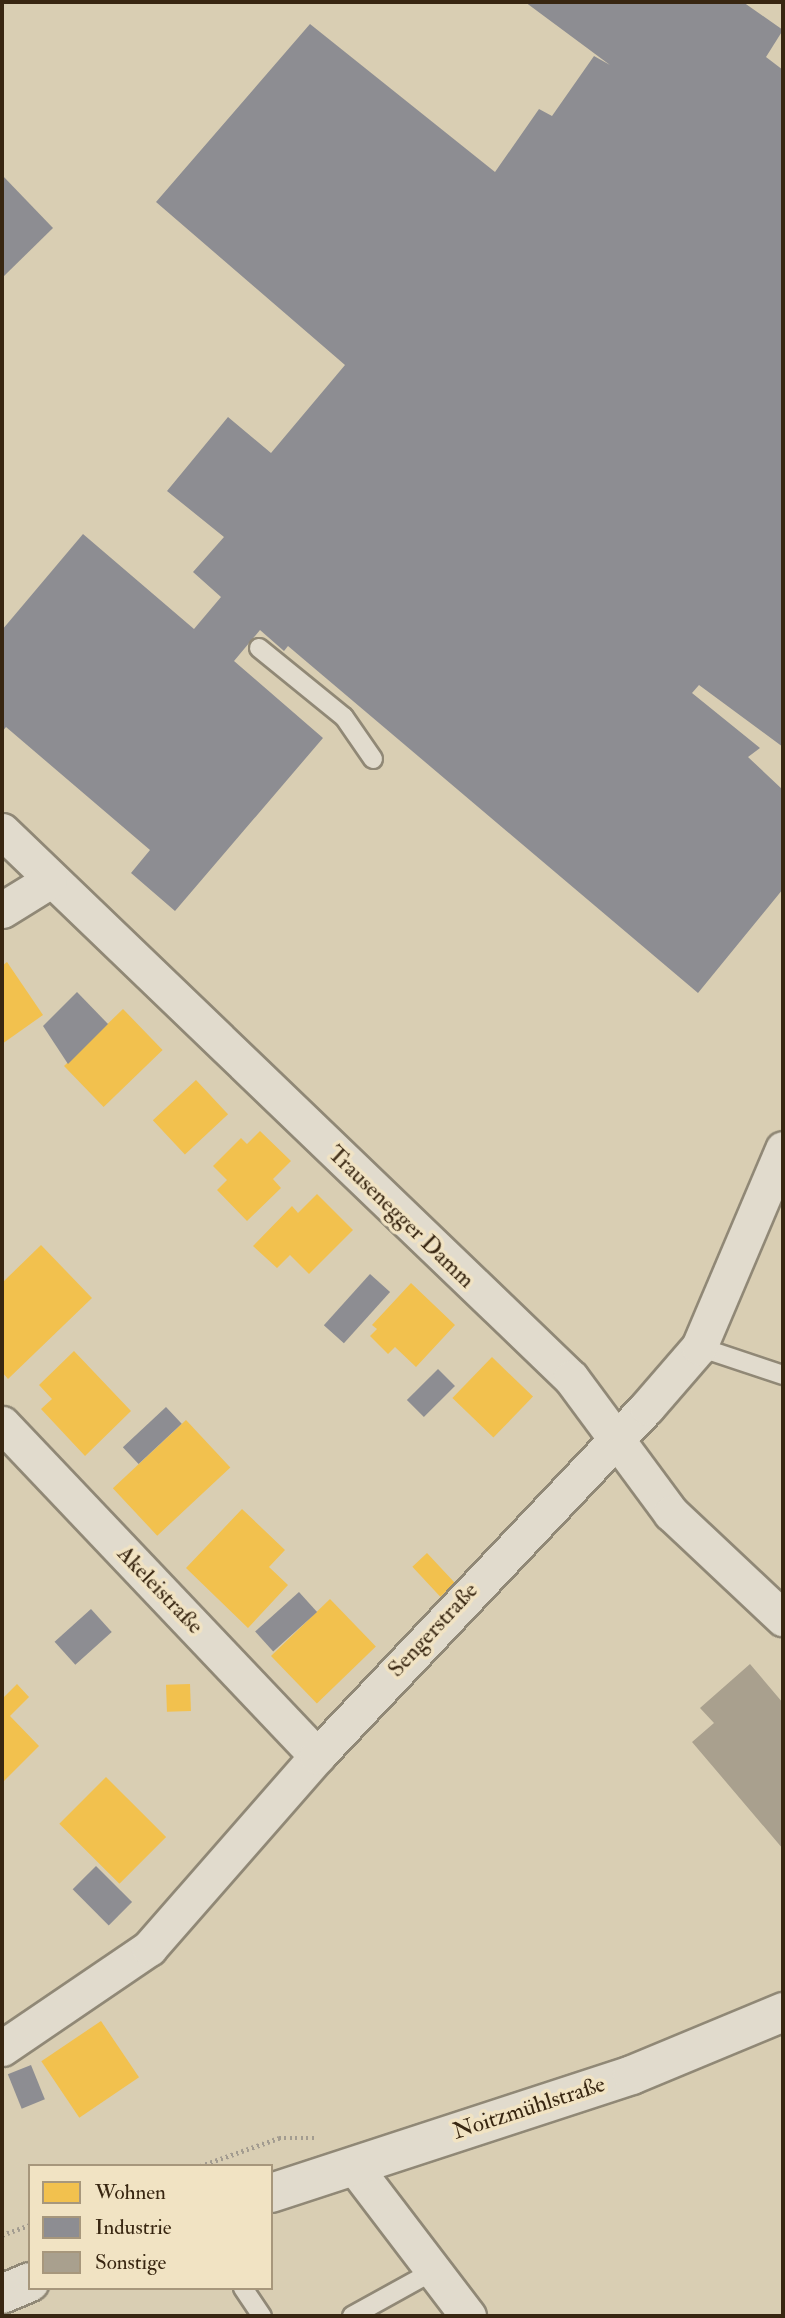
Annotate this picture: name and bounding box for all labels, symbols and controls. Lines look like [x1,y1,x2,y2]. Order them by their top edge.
street label: Trausenegger Damm [322,1140,480,1294]
street label: Akeleistraße [111,1540,209,1640]
street label: Sengerstraße [382,1577,484,1683]
street label: Noitzmühlstraße [449,2070,609,2146]
legend [28,2164,273,2290]
text: Wohnen [95,2179,166,2206]
text: Industrie [95,2214,172,2241]
text: Sonstige [95,2249,166,2276]

